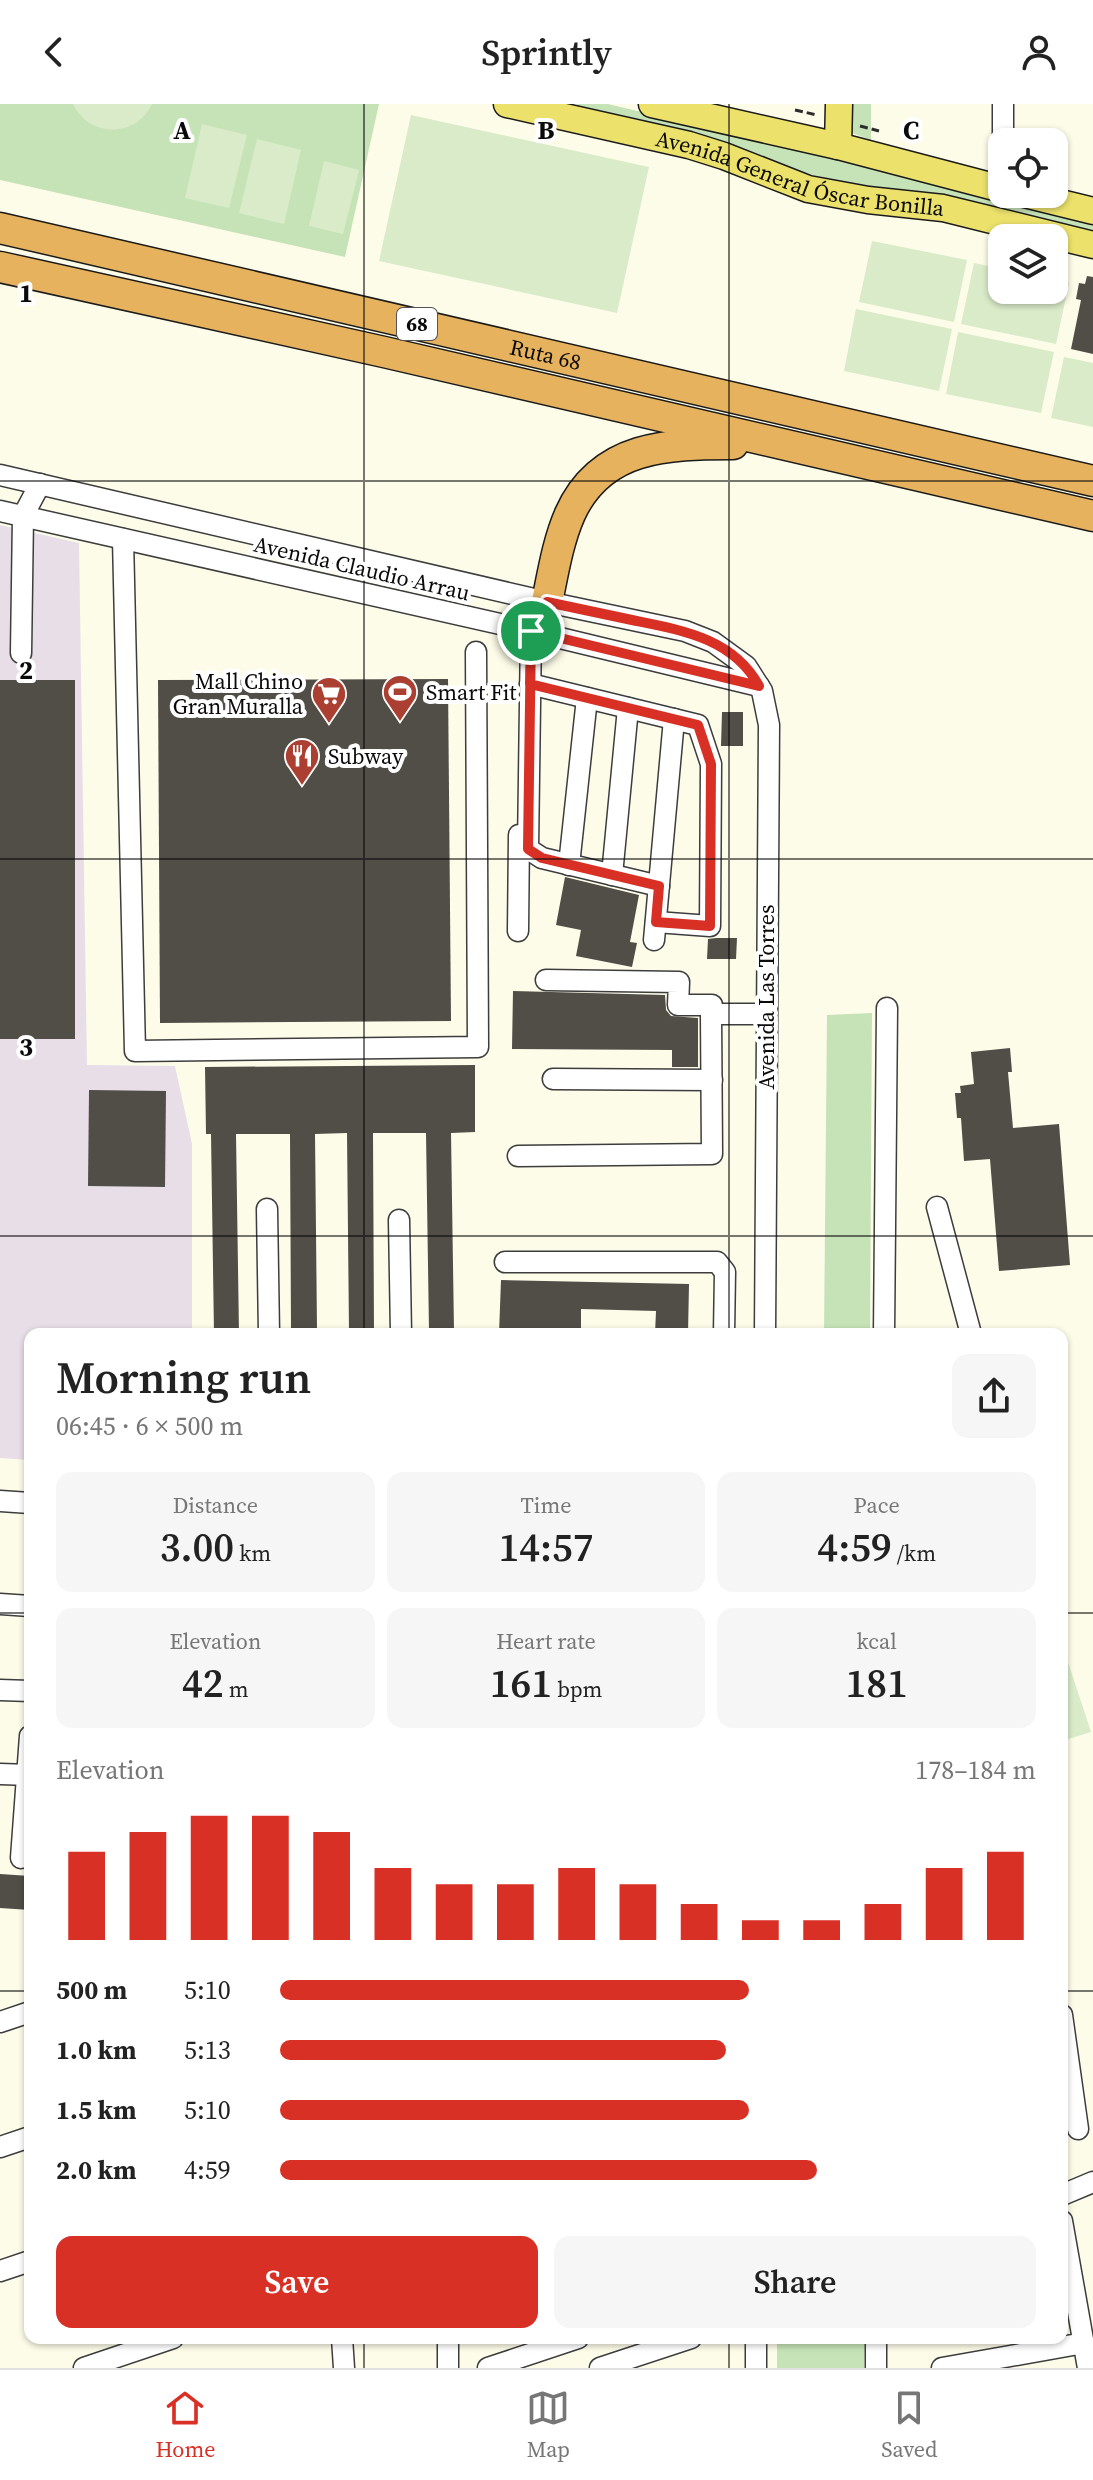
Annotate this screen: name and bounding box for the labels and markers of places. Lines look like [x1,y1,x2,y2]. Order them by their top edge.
pin [497,597,565,665]
place label: Mall Chino Gran Muralla [173,666,304,721]
sports icon: Smart Fit [381,673,419,723]
supermarket icon: Mall Chino Gran Muralla [310,675,348,725]
place label: Smart Fit [426,677,517,707]
restaurant icon: Subway [283,737,321,787]
place label: Subway [328,741,404,771]

